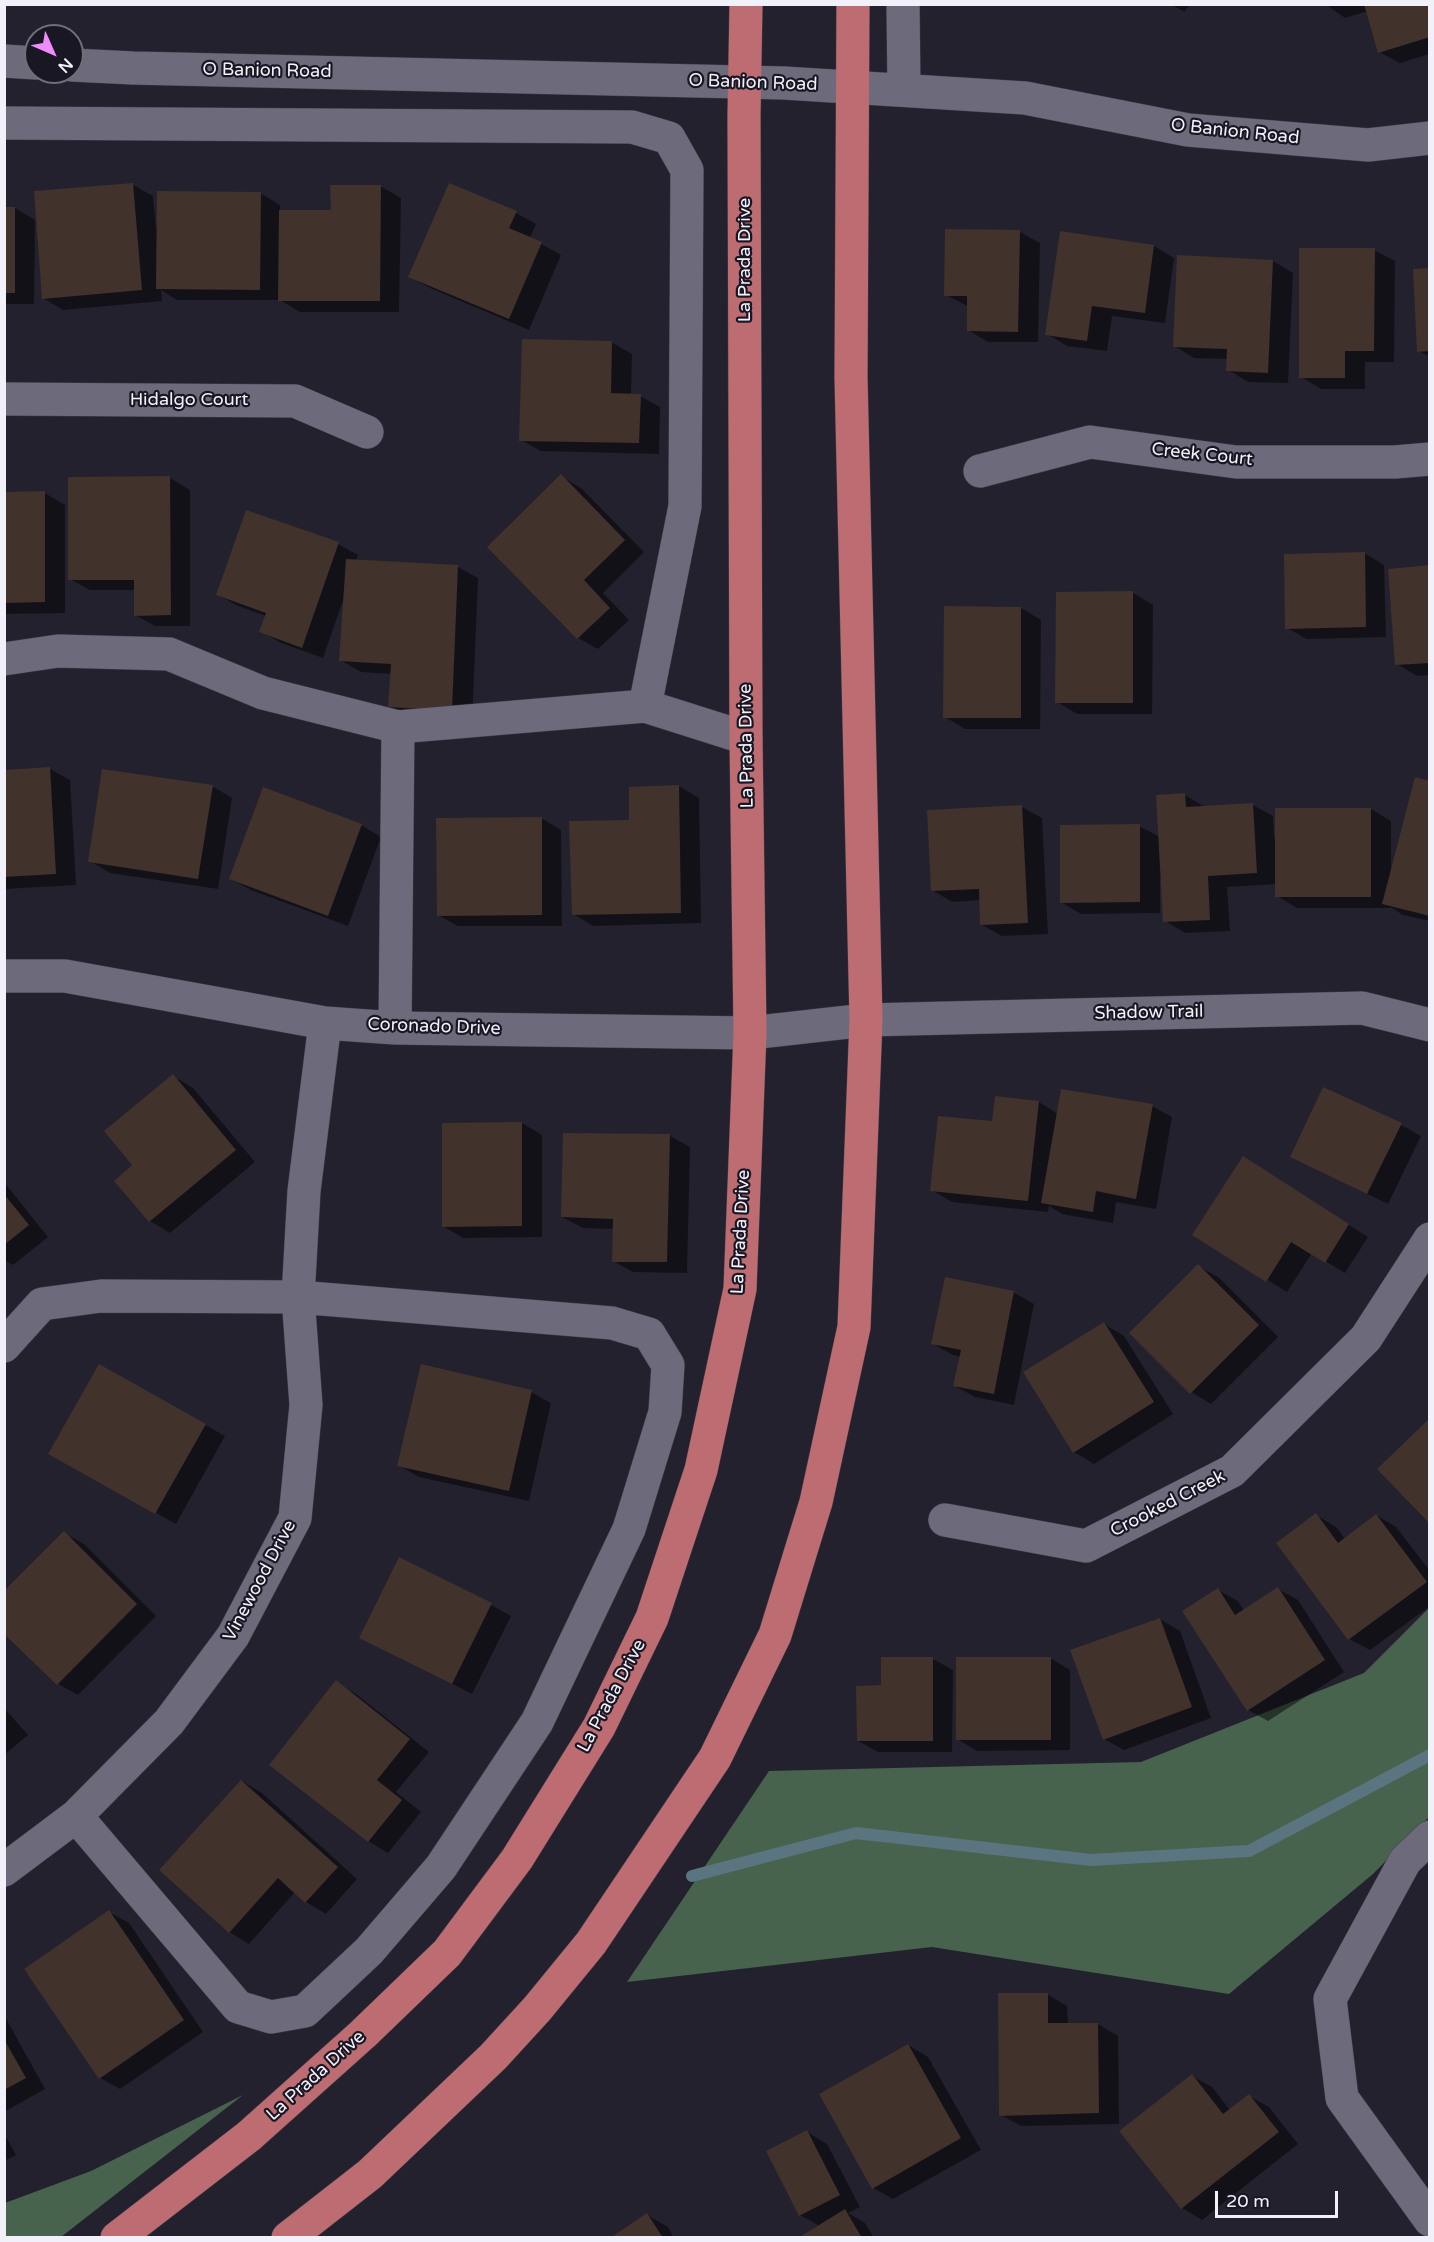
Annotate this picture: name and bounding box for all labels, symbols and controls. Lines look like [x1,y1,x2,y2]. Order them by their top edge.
north arrow [24,24,84,84]
text: N [54,54,77,77]
street label: O Banion Road [202,59,332,83]
street label: O Banion Road [688,70,818,96]
street label: O Banion Road [1170,115,1300,149]
street label: La Prada Drive [734,198,756,322]
street label: Hidalgo Court [130,389,248,411]
street label: Creek Court [1150,439,1254,471]
street label: La Prada Drive [735,684,759,808]
street label: Shadow Trail [1094,1001,1204,1025]
street label: Coronado Drive [367,1014,501,1040]
street label: La Prada Drive [727,1169,755,1295]
street label: Crooked Creek [1107,1466,1229,1542]
street label: Vinewood Drive [219,1517,301,1645]
street label: La Prada Drive [573,1636,651,1756]
street label: La Prada Drive [262,2026,370,2126]
scale bar [1218,2179,1341,2217]
text: 20 m [1226,2190,1270,2212]

